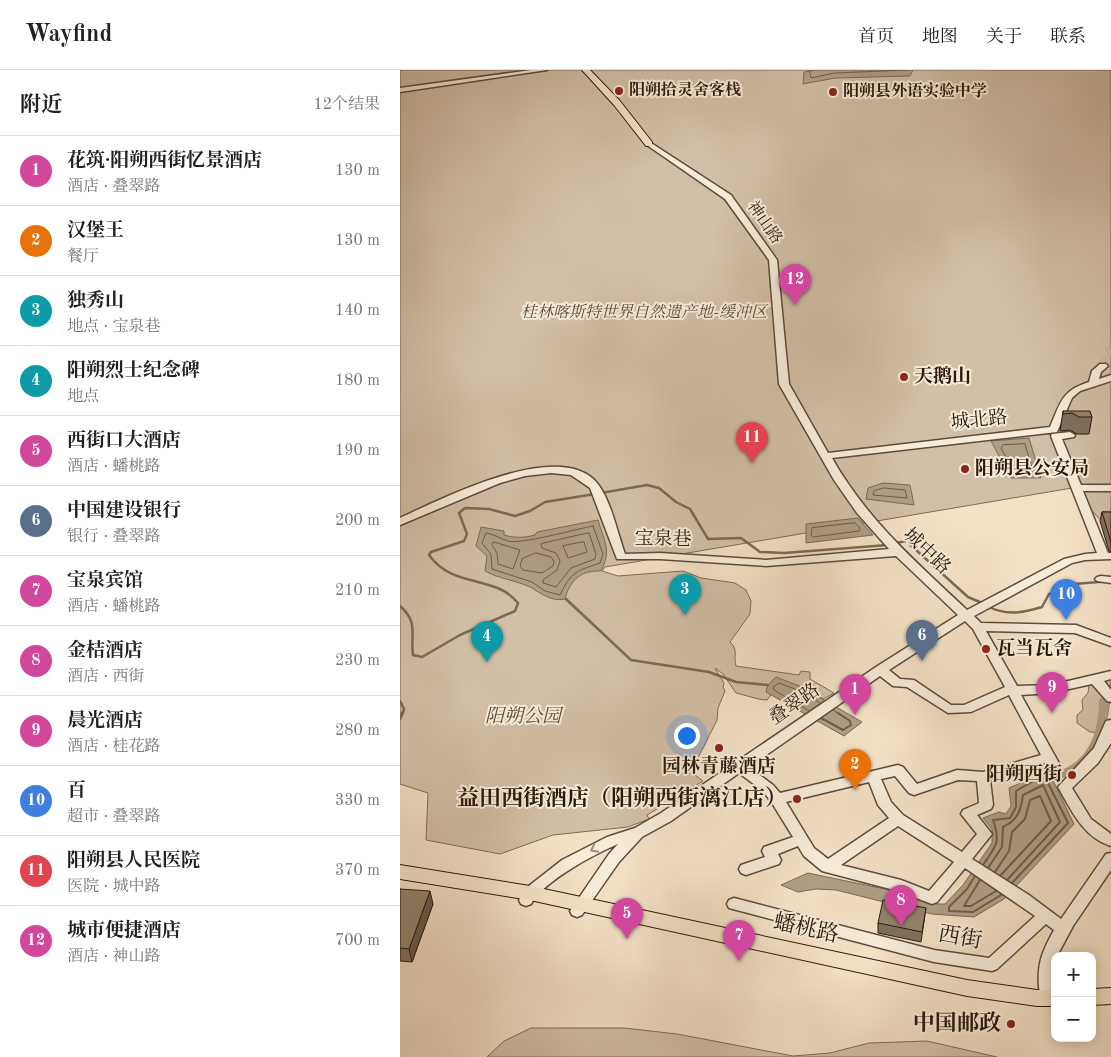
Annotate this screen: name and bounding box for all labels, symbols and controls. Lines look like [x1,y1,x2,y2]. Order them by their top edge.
text: Wayfind [25,23,112,47]
text: 首页 [858,28,894,46]
text: 地图 [922,28,958,46]
text: 关于 [986,28,1022,46]
text: 联系 [1050,28,1086,46]
place label: 阳朔拾灵舍客栈 [629,80,741,99]
place label: 阳朔县外语实验中学 [843,81,987,100]
marker: 阳朔拾灵舍客栈 [613,85,625,97]
marker: 阳朔县外语实验中学 [827,86,839,98]
text: 附近 [20,95,62,116]
text: 12个结果 [313,97,380,113]
text: 花筑·阳朔西街忆景酒店 [67,152,262,171]
text: 1 [31,163,41,179]
text: 130 m [335,163,380,179]
text: 酒店 · 叠翠路 [67,179,160,195]
street label: 神山路 [744,198,786,247]
text: 汉堡王 [67,222,124,241]
text: 2 [31,233,41,249]
text: 130 m [335,233,380,249]
text: 餐厅 [67,249,99,265]
pin: 12 [779,264,811,305]
text: 独秀山 [67,292,124,311]
text: 3 [31,303,41,319]
text: 140 m [335,303,380,319]
park label: 桂林喀斯特世界自然遗产地-缓冲区 [521,303,769,321]
text: 地点 · 宝泉巷 [67,319,160,335]
text: 阳朔烈士纪念碑 [67,362,200,381]
place label: 天鹅山 [914,365,971,387]
marker: 天鹅山 [898,371,910,383]
text: 4 [31,373,41,389]
text: 180 m [335,373,380,389]
text: 地点 [67,389,99,405]
street label: 城北路 [949,407,1008,433]
pin: 11 [736,422,768,463]
text: 西街口大酒店 [67,432,181,451]
text: 5 [31,443,41,459]
text: 190 m [335,443,380,459]
place label: 阳朔县公安局 [975,457,1089,479]
text: 酒店 · 蟠桃路 [67,459,160,475]
marker: 阳朔县公安局 [959,463,971,475]
text: 中国建设银行 [67,502,181,521]
text: 6 [31,513,41,529]
text: 200 m [335,513,380,529]
street label: 城中路 [899,524,954,579]
street label: 宝泉巷 [634,528,692,550]
text: 银行 · 叠翠路 [67,529,160,545]
text: 宝泉宾馆 [67,572,143,591]
pin: 3 [669,574,701,615]
pin: 10 [1050,579,1082,620]
text: 7 [31,583,41,599]
text: 210 m [335,583,380,599]
text: 酒店 · 蟠桃路 [67,599,160,615]
pin: 6 [906,620,938,661]
pin: 4 [471,621,503,662]
place label: 瓦当瓦舍 [996,637,1072,659]
text: 金桔酒店 [67,642,143,661]
marker: 瓦当瓦舍 [980,643,992,655]
text: 8 [31,653,41,669]
text: 230 m [335,653,380,669]
text: 酒店 · 西街 [67,669,144,685]
pin: 9 [1036,672,1068,713]
pin: 1 [839,674,871,715]
street label: 叠翠路 [764,678,824,729]
park label: 阳朔公园 [485,706,564,727]
text: 晨光酒店 [67,712,143,731]
text: 9 [31,723,41,739]
text: 280 m [335,723,380,739]
your location [674,723,700,749]
text: 酒店 · 桂花路 [67,739,160,755]
marker: 园林青藤酒店 [713,742,725,754]
pin: 2 [839,749,871,790]
place label: 园林青藤酒店 [662,755,776,777]
place label: 阳朔西街 [986,763,1062,785]
marker: 阳朔西街 [1066,769,1078,781]
text: 百 [67,782,86,801]
place label: 益田西街酒店（阳朔西街漓江店） [457,785,787,810]
text: 10 [27,793,45,809]
text: 330 m [335,793,380,809]
marker: 益田西街酒店（阳朔西街漓江店） [791,793,803,805]
text: 超市 · 叠翠路 [67,809,160,825]
one-way arrow [590,843,599,853]
text: 阳朔县人民医院 [67,852,200,871]
text: 11 [27,863,45,879]
text: 370 m [335,863,380,879]
text: 医院 · 城中路 [67,879,160,895]
pin: 8 [885,885,917,926]
pin: 5 [611,898,643,939]
street label: 蟠桃路 [771,909,841,947]
pin: 7 [723,920,755,961]
street label: 西街 [936,921,984,953]
text: 城市便捷酒店 [67,922,181,941]
text: 12 [27,933,45,949]
text: 700 m [335,933,380,949]
text: 酒店 · 神山路 [67,949,160,965]
map controls [1051,952,1096,1042]
button: + [1051,952,1096,997]
button: − [1051,997,1096,1042]
place label: 中国邮政 [913,1011,1001,1035]
marker: 中国邮政 [1005,1018,1017,1030]

